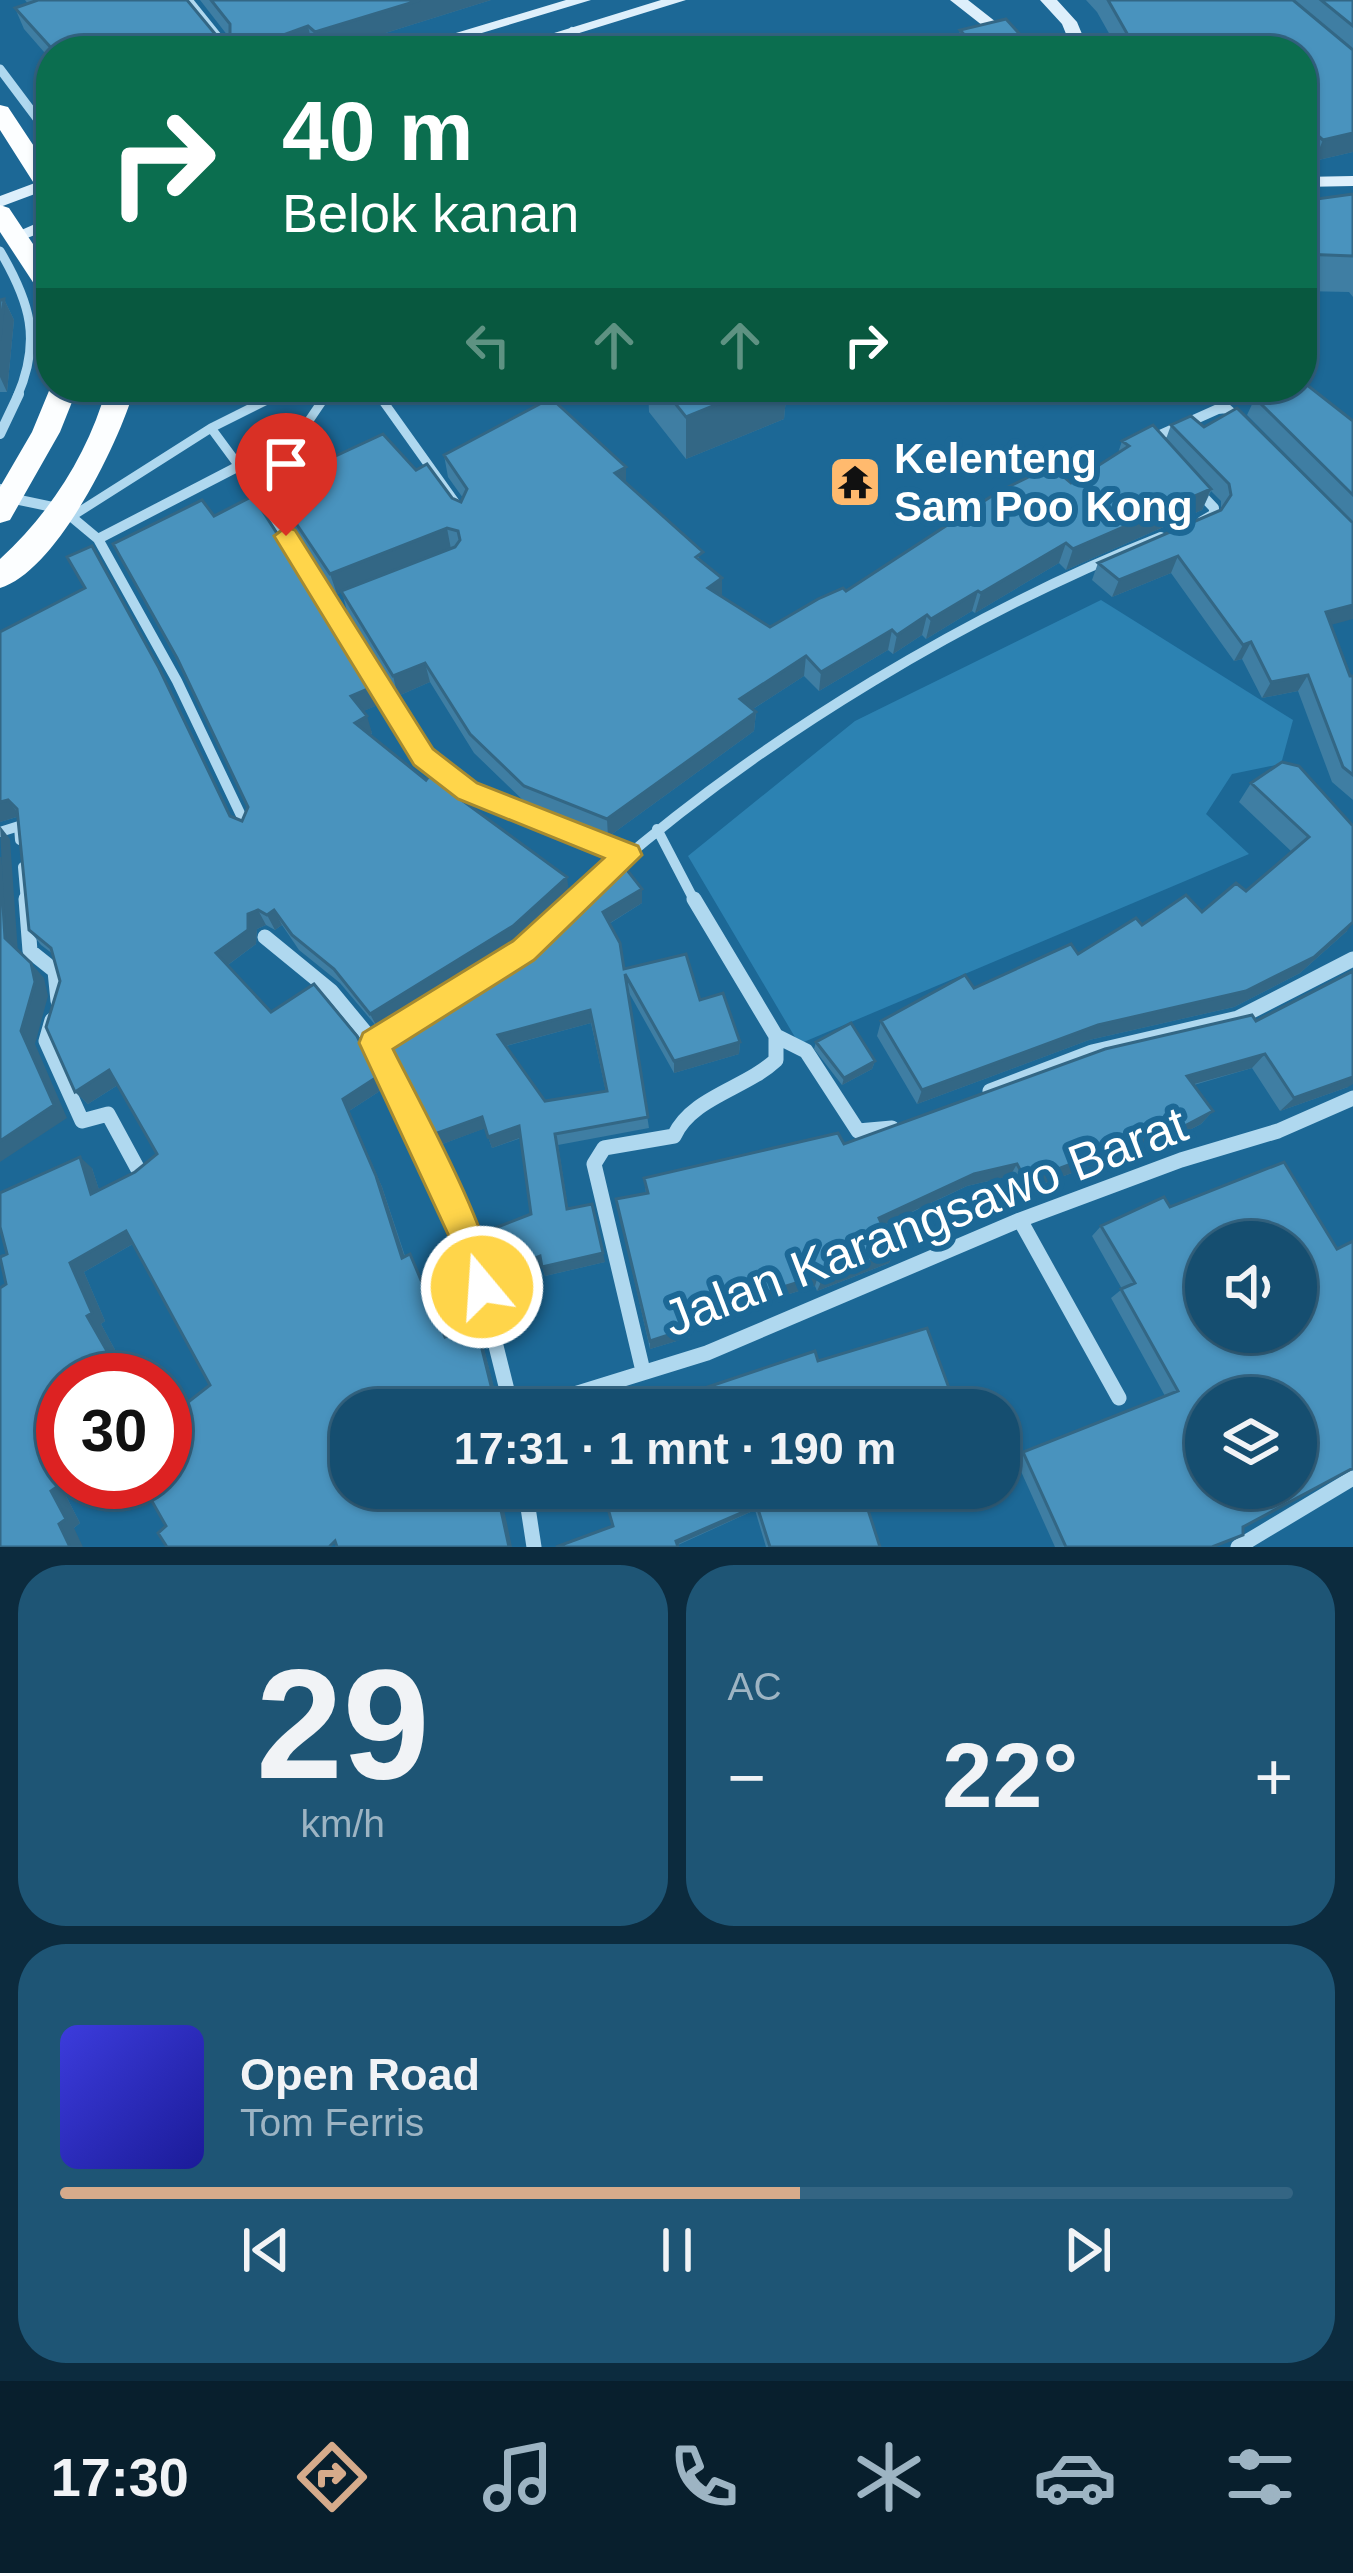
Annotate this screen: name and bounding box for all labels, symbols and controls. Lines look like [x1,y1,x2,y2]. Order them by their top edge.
icon: right [84,84,240,240]
text: 40 m [282,84,473,178]
text: Belok kanan [282,183,579,243]
icon: left [455,312,521,378]
icon: ahead [581,312,647,378]
icon: ahead [707,312,773,378]
icon: right [833,312,899,378]
pin [235,413,337,536]
icon: arrive [253,431,319,497]
place label: Kelenteng Sam Poo Kong [894,435,1193,530]
temple icon: Kelenteng Sam Poo Kong [827,454,883,510]
street label: Jalan Karangsawo Barat [656,1095,1195,1348]
map controls [1185,1221,1317,1509]
button: sound [1185,1221,1317,1353]
position arrow [419,1224,545,1350]
speed limit sign: 30 [36,1353,192,1509]
button: layers [1185,1377,1317,1509]
text: 17:31 · 1 mnt · 190 m [454,1423,896,1474]
text: 29 [256,1637,430,1811]
text: AC [728,1665,782,1708]
text: 22° [942,1726,1078,1826]
text: − [728,1740,766,1814]
text: + [1254,1740,1293,1814]
text: km/h [300,1802,385,1845]
text: Open Road [240,2049,480,2100]
text: Tom Ferris [240,2101,424,2144]
icon: previous [233,2217,299,2283]
icon: pause [644,2217,710,2283]
icon: next [1055,2217,1121,2283]
icon: directions [290,2435,374,2519]
icon: music [476,2435,560,2519]
icon: phone [662,2435,746,2519]
icon: climate [847,2435,931,2519]
icon: car [1033,2435,1117,2519]
icon: filters [1218,2435,1302,2519]
text: 17:30 [51,2447,189,2507]

